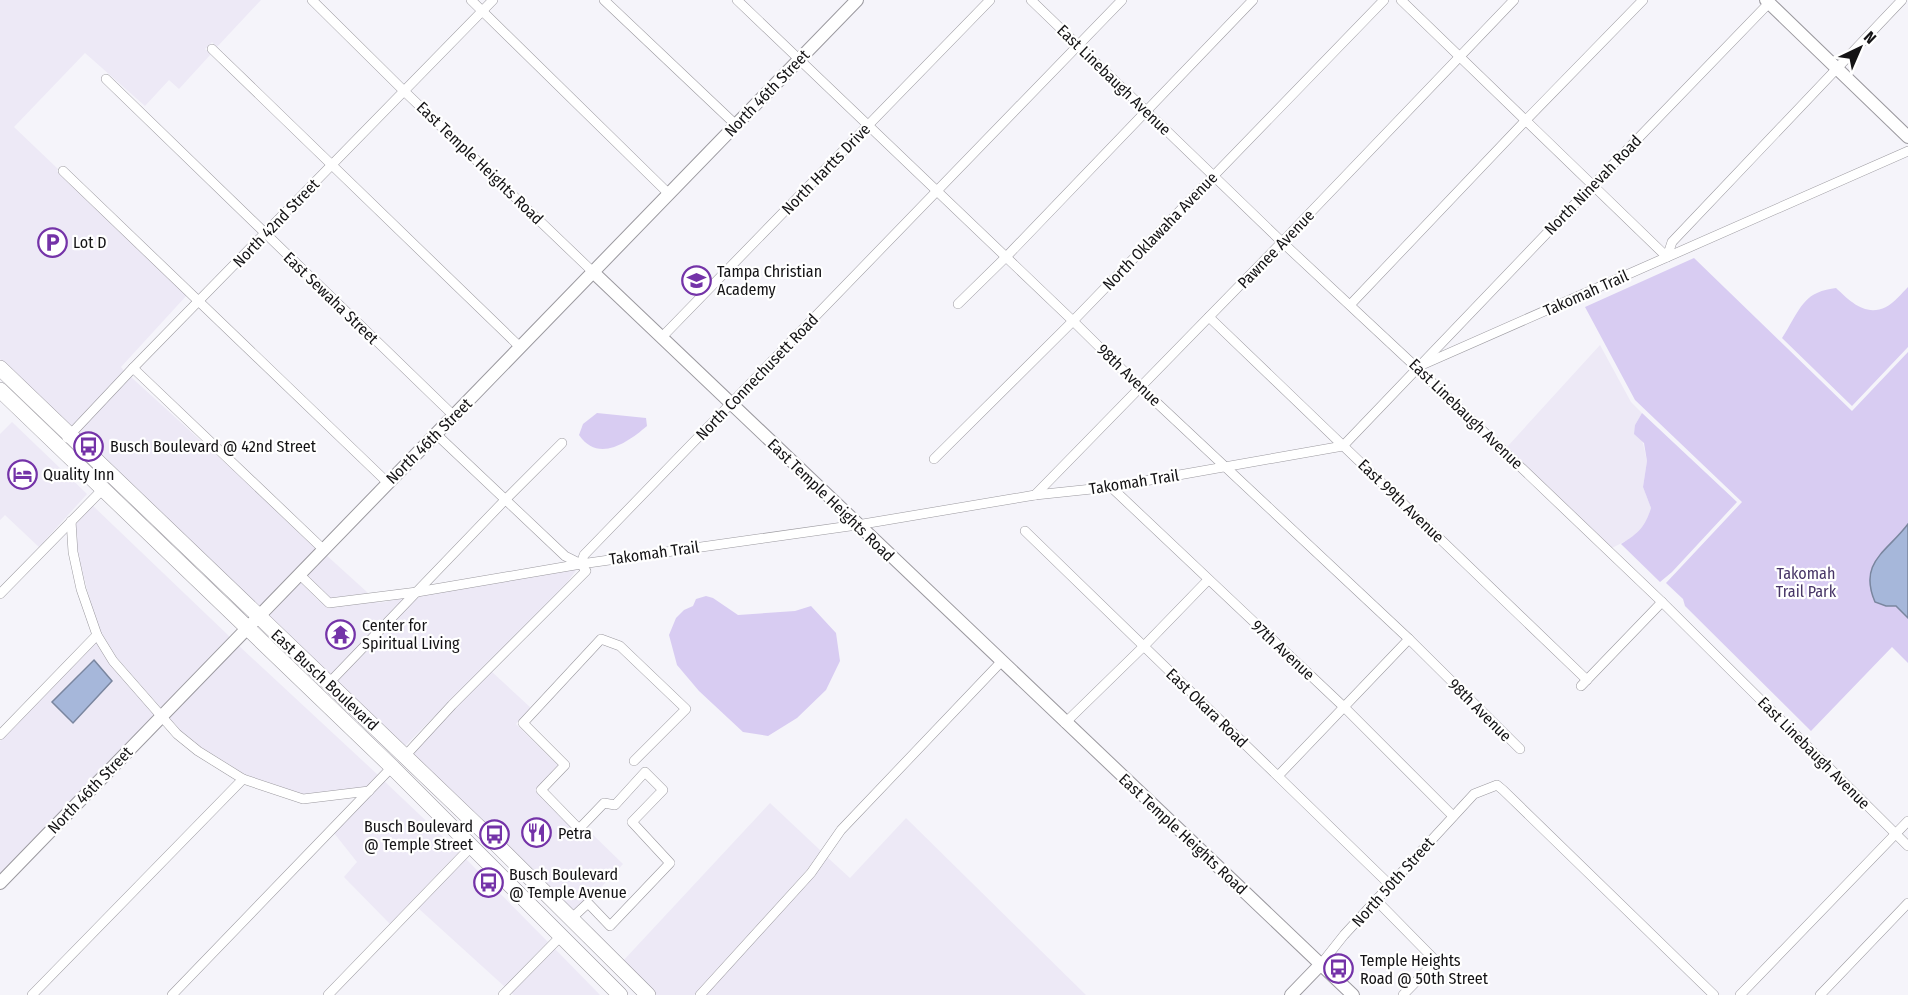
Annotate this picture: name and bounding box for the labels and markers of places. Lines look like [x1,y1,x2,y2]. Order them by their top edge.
parking icon: Lot D [36,226,68,258]
place label: Lot D [73,233,106,252]
place label: Tampa Christian Academy [717,262,822,299]
school or university icon: Tampa Christian Academy [680,264,712,296]
bus stop icon: Busch Boulevard @ 42nd Street [73,430,105,462]
place label: Busch Boulevard @ 42nd Street [110,437,317,456]
hotel icon: Quality Inn [6,458,38,490]
place label: Quality Inn [43,465,115,484]
place label: Center for Spiritual Living [362,616,460,653]
temple icon: Center for Spiritual Living [325,618,357,650]
place label: Busch Boulevard @ Temple Street [364,817,474,854]
restaurant icon: Petra [521,817,553,849]
bus stop icon: Busch Boulevard @ Temple Street [478,819,510,851]
place label: Petra [558,824,592,843]
place label: Busch Boulevard @ Temple Avenue [509,865,627,902]
bus stop icon: Busch Boulevard @ Temple Avenue [472,867,504,899]
place label: Temple Heights Road @ 50th Street [1360,951,1489,988]
bus stop icon: Temple Heights Road @ 50th Street [1323,953,1355,985]

